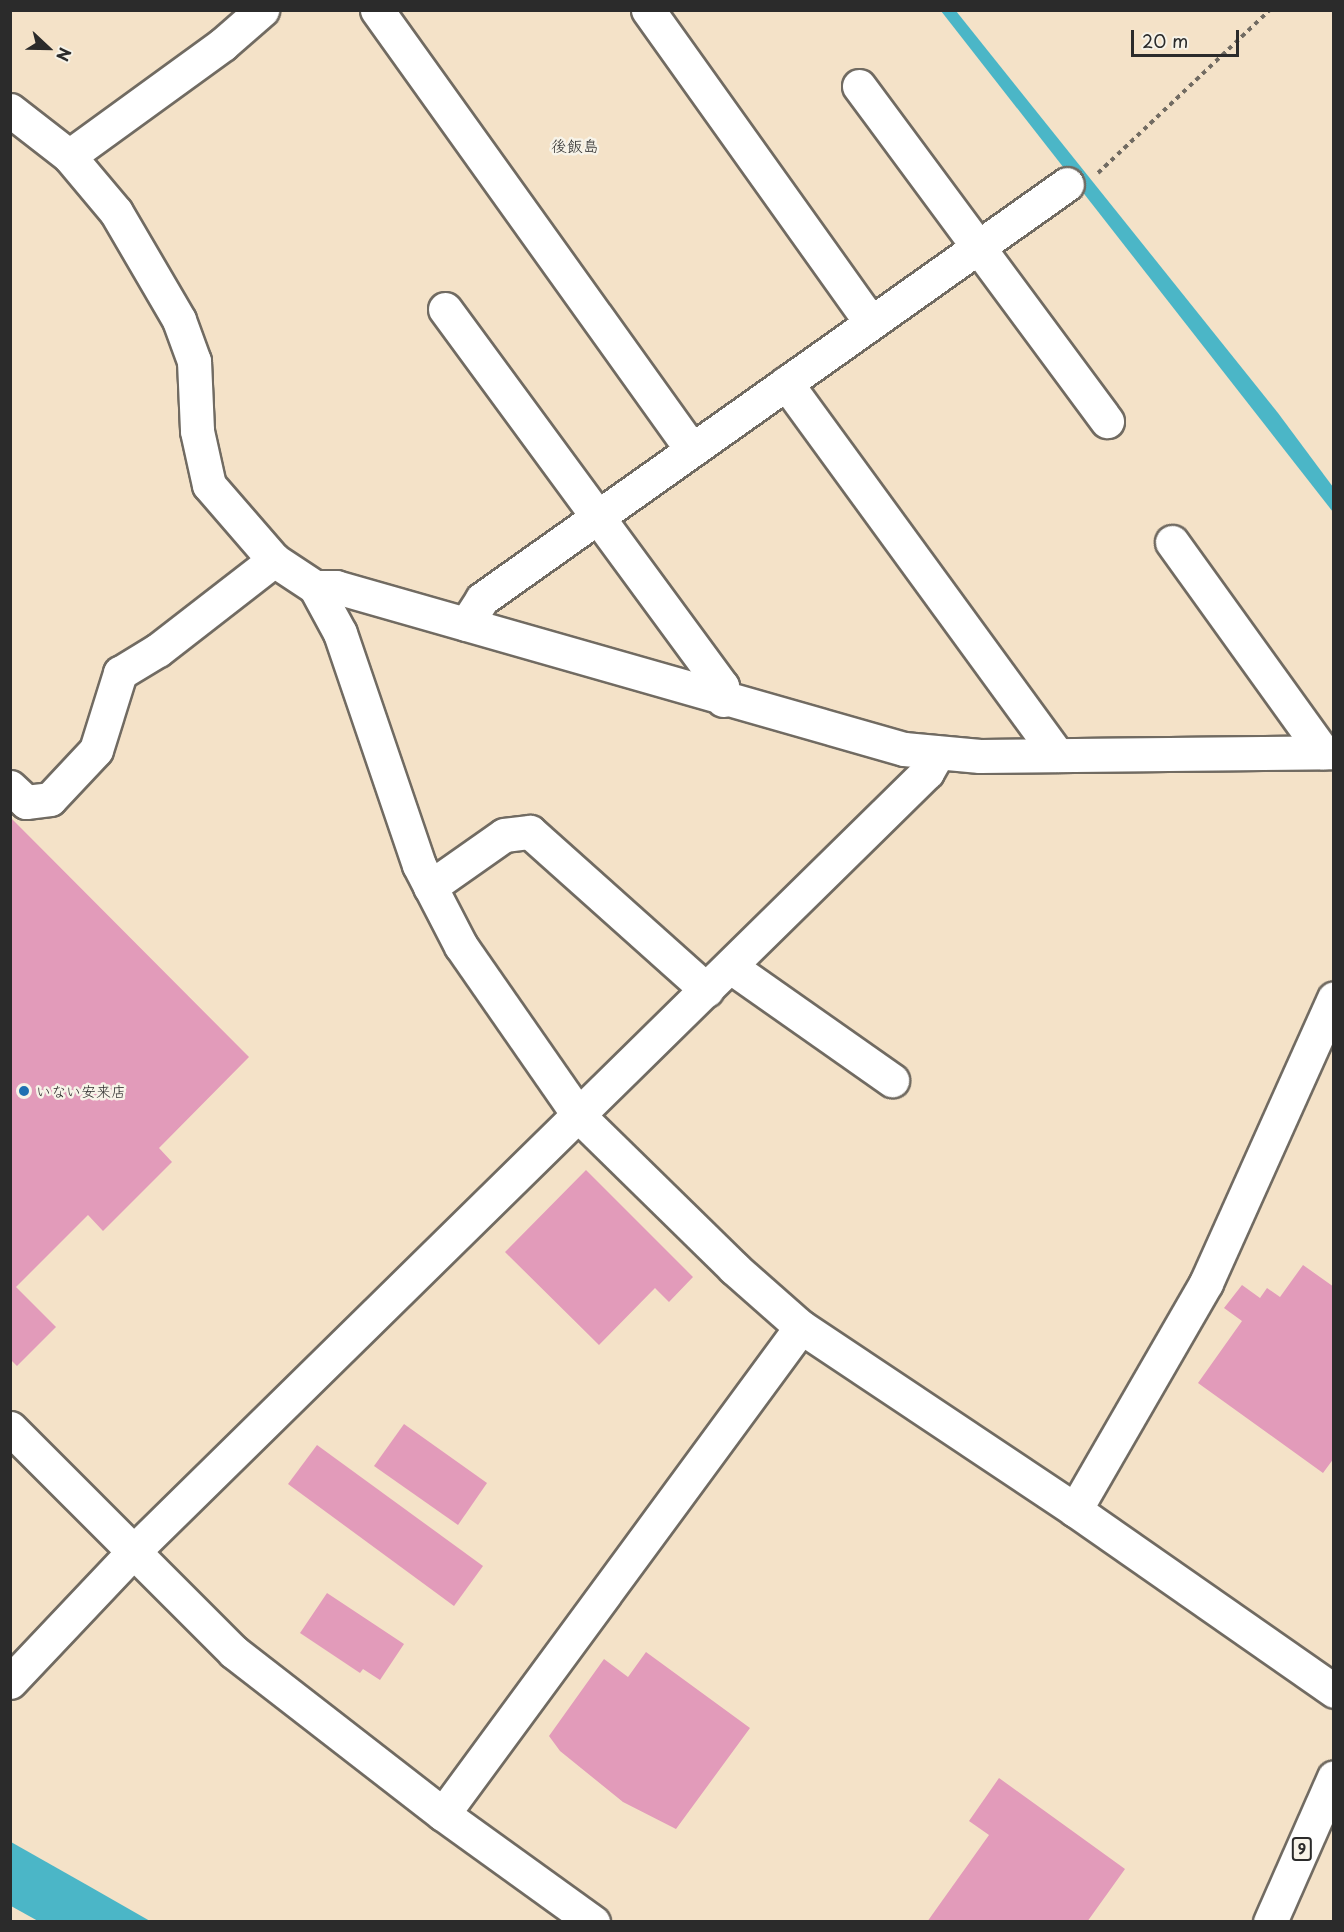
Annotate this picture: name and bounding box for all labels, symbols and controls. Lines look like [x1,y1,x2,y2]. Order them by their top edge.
north arrow [18,18,78,78]
scale bar [1134,18,1242,56]
text: 20 m [1142,27,1188,54]
text: N [51,44,78,65]
district label: 後飯島 [551,135,599,155]
place label: いない安来店 [36,1082,126,1100]
marker: いない安来店 [17,1084,31,1098]
road number: 9 [1292,1838,1312,1860]

